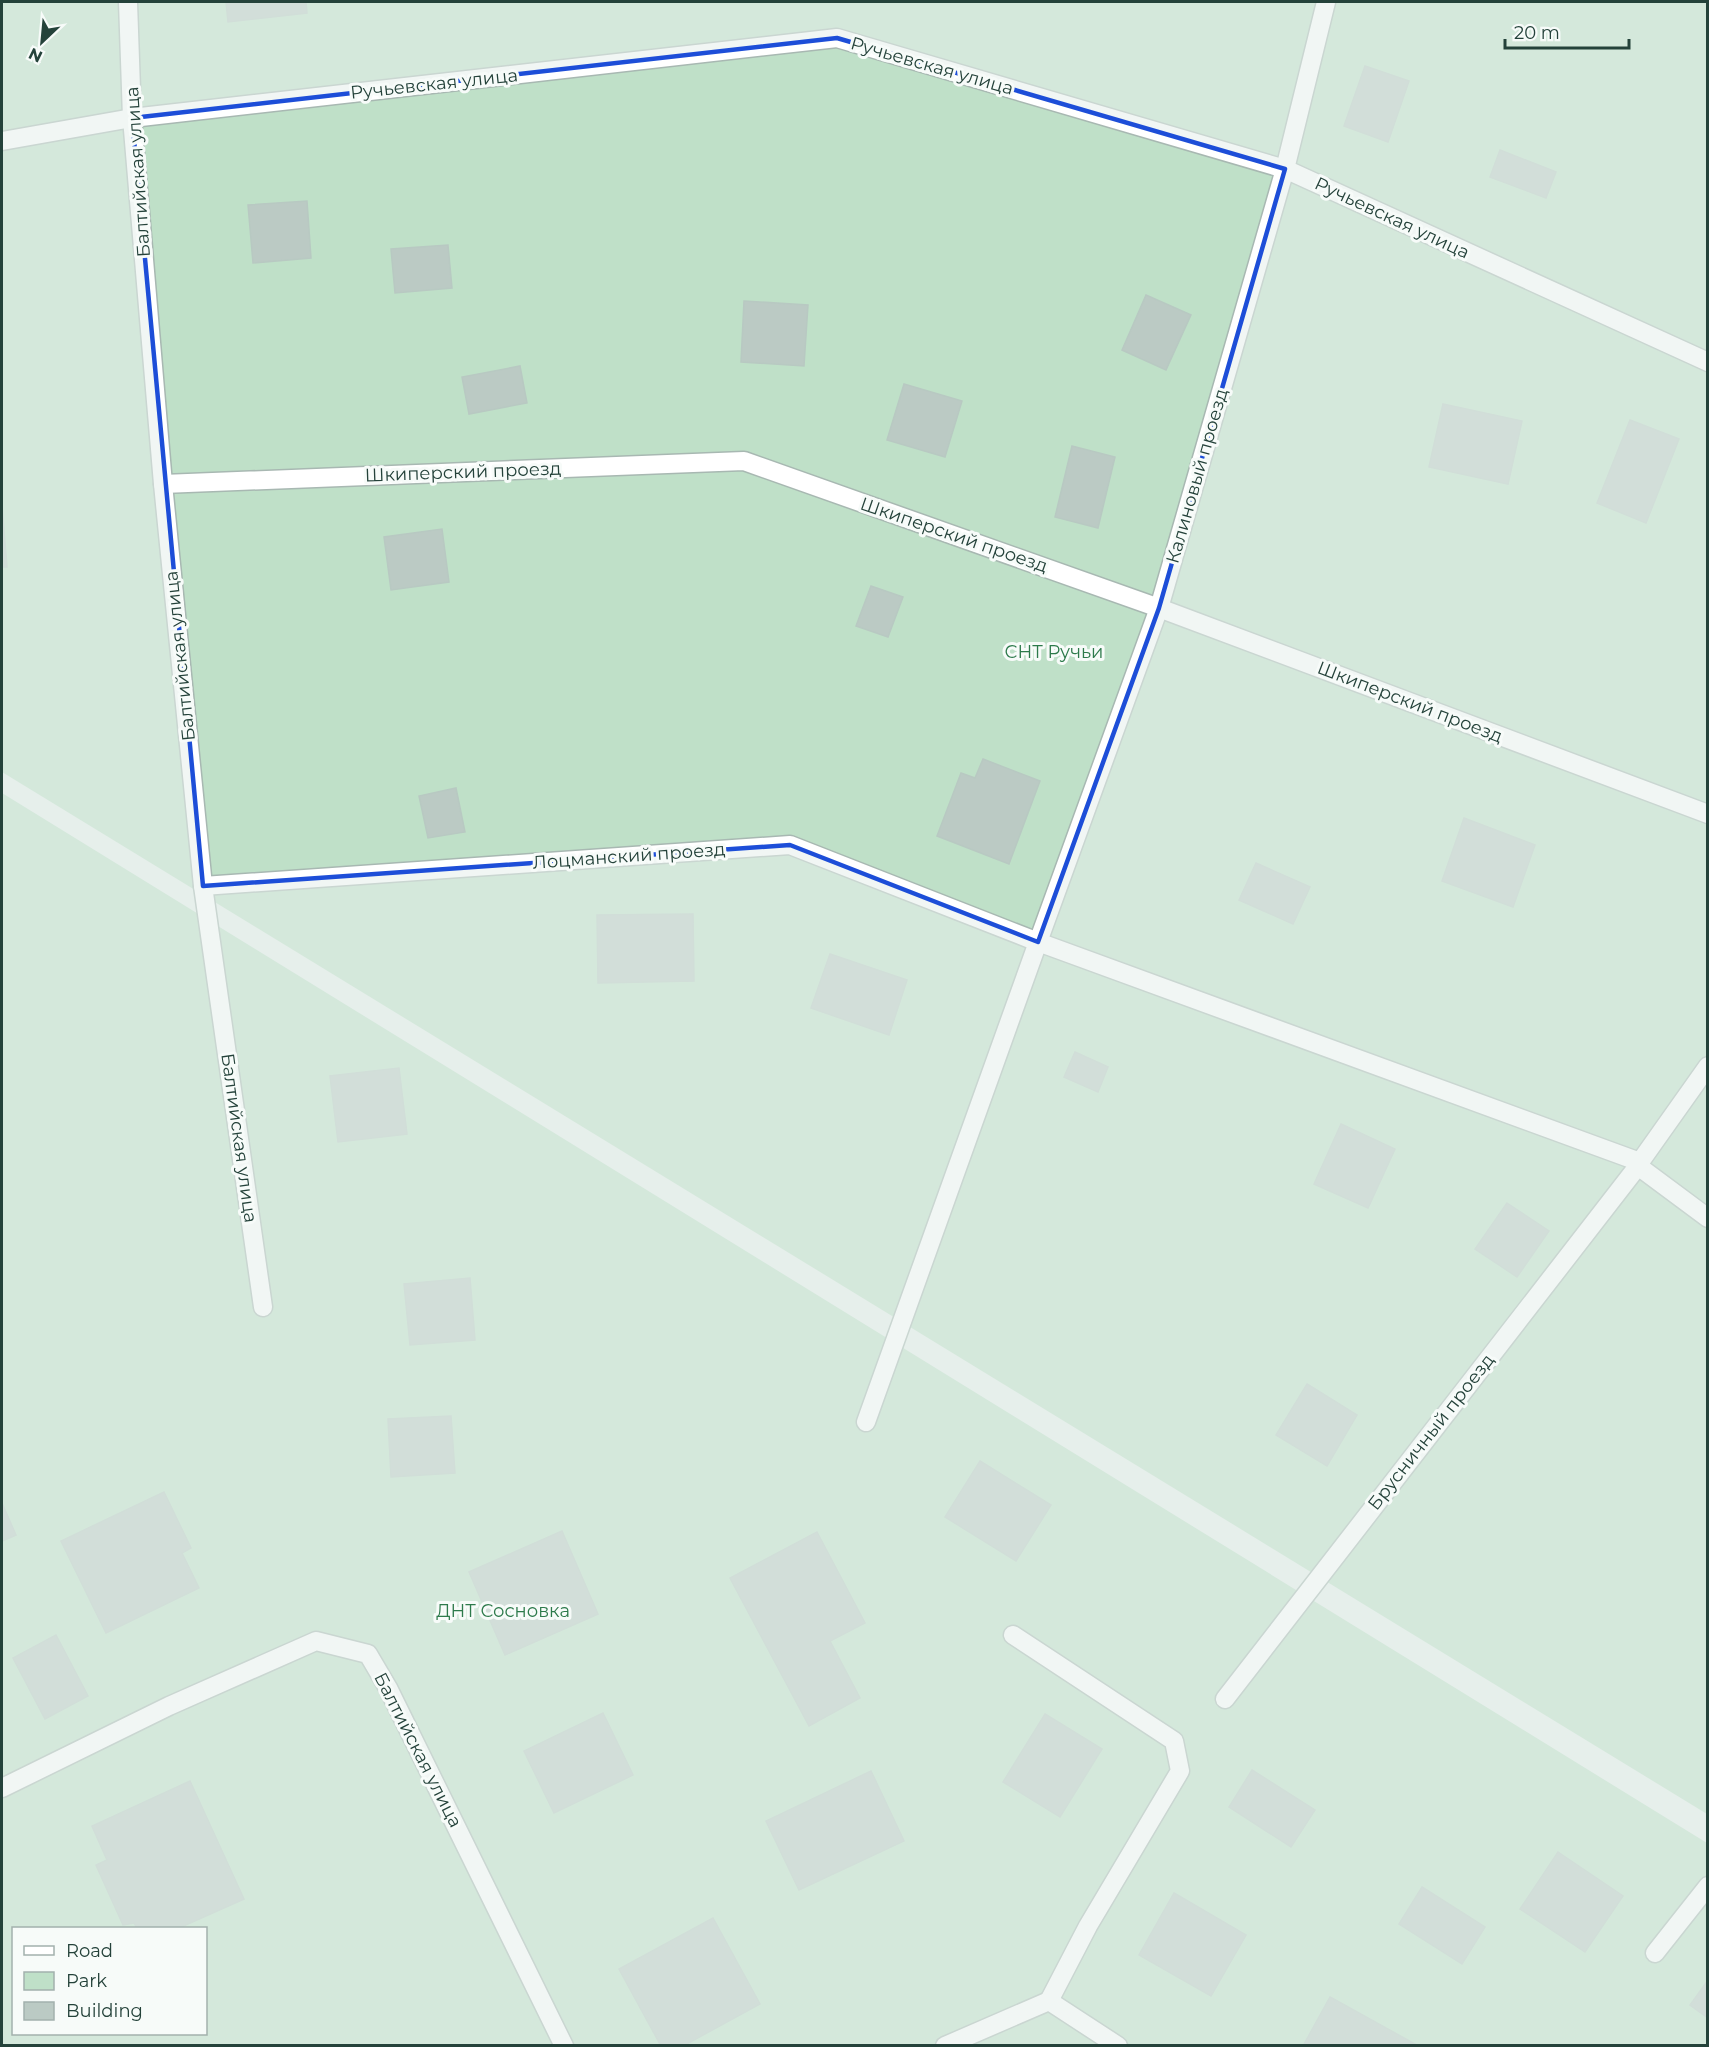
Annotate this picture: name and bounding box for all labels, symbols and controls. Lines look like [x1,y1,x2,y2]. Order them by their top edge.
north arrow [12,12,72,72]
scale bar [1505,12,1630,50]
text: 20 m [1514,22,1560,44]
street label: Ручьевская улица [848,32,1016,100]
text: N [26,44,46,66]
street label: Ручьевская улица [349,64,519,104]
street label: Балтийская улица [121,86,155,258]
street label: Ручьевская улица [1311,172,1473,264]
street label: Калиновый проезд [1162,386,1233,566]
street label: Шкиперский проезд [364,458,562,486]
street label: Шкиперский проезд [857,493,1051,577]
street label: Балтийская улица [160,570,200,742]
park label: СНТ Ручьи [1005,641,1103,663]
street label: Шкиперский проезд [1314,657,1506,748]
street label: Лоцманский проезд [532,838,726,874]
street label: Балтийская улица [216,1052,262,1224]
street label: Брусничный проезд [1363,1349,1499,1514]
park label: ДНТ Сосновка [436,1600,570,1622]
street label: Балтийская улица [369,1669,467,1831]
legend [12,1927,207,2035]
text: Road [66,1940,113,1962]
text: Park [66,1970,107,1992]
text: Building [66,2000,143,2022]

